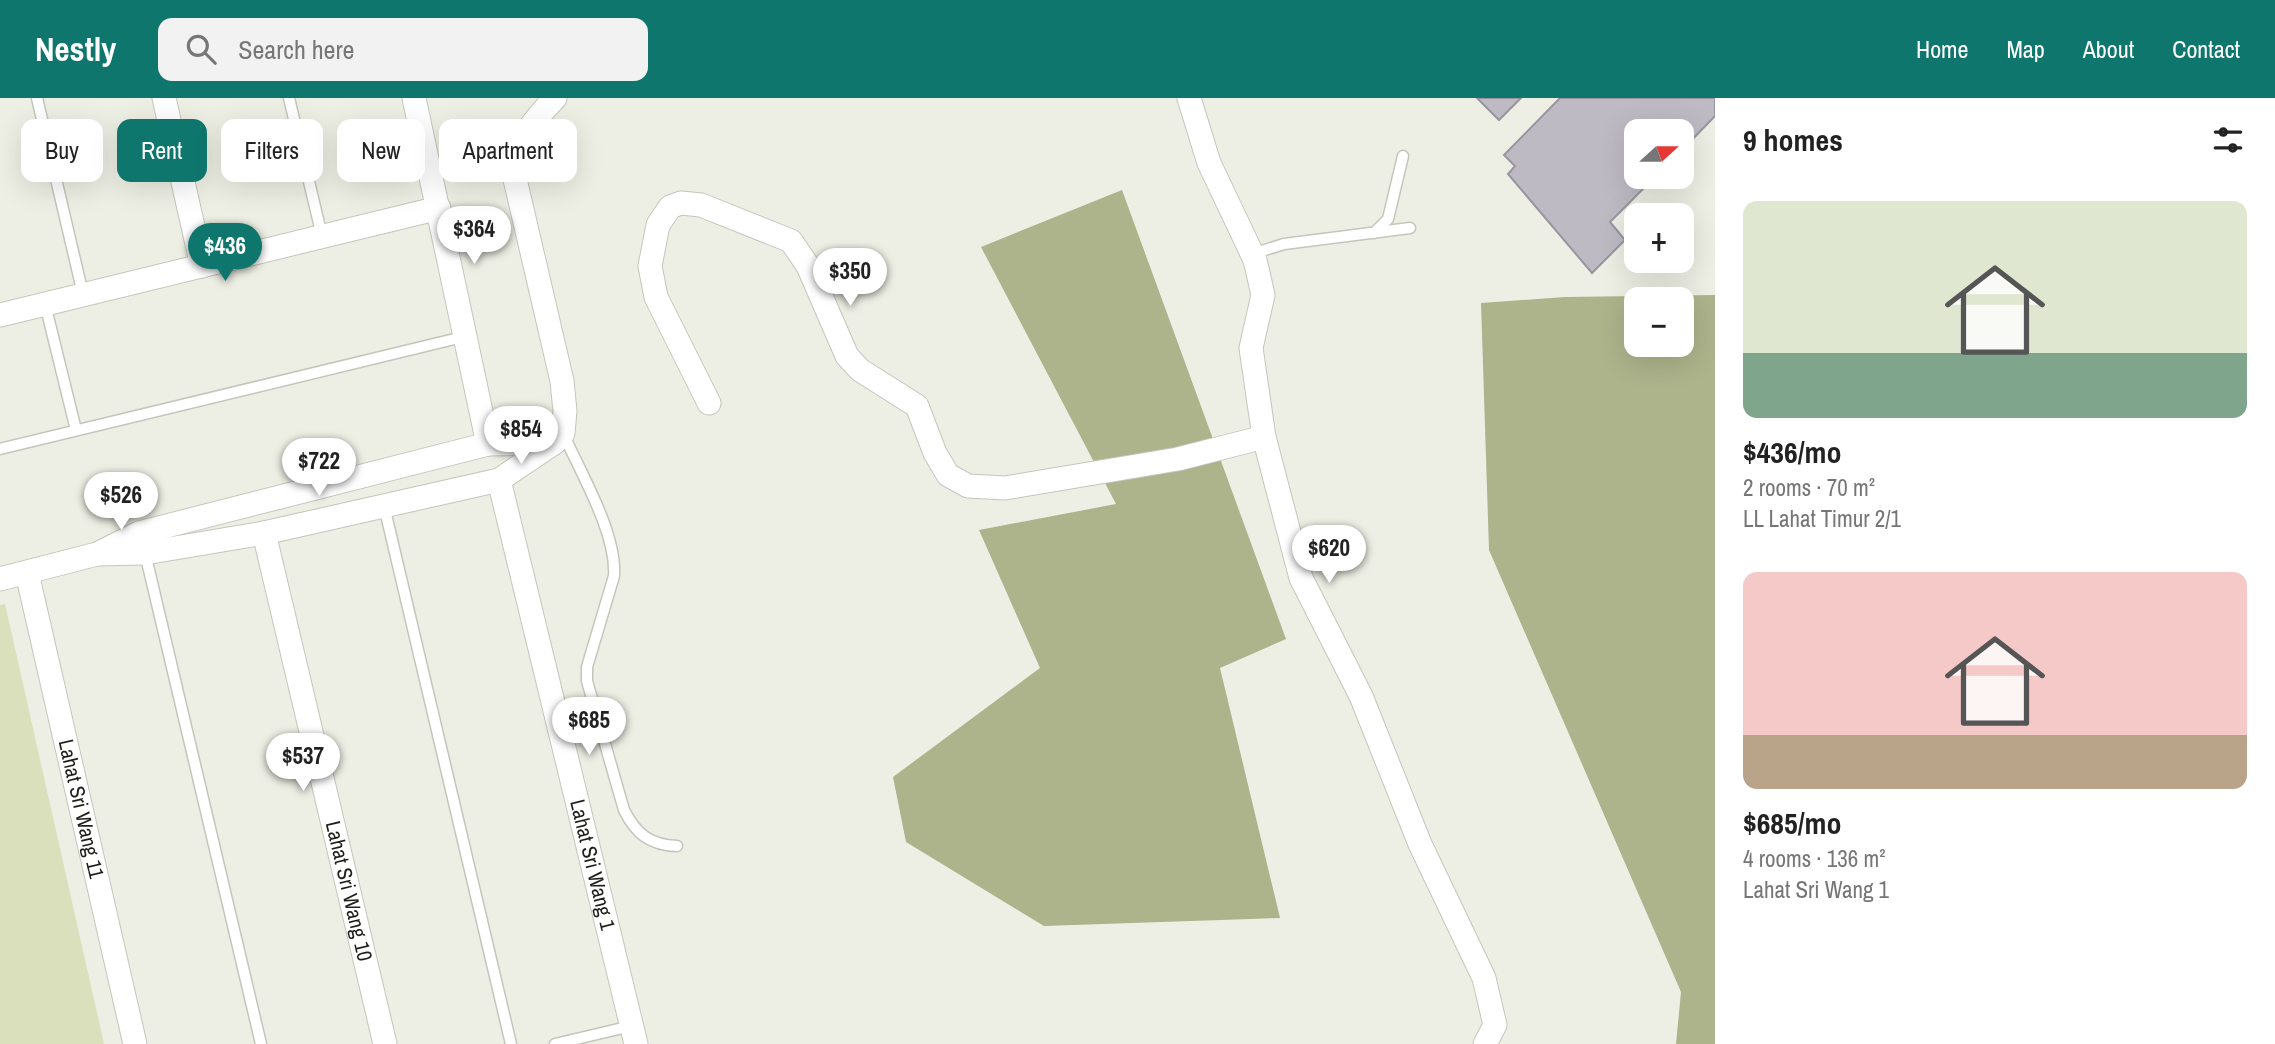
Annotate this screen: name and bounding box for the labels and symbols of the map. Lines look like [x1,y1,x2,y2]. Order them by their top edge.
north arrow [1624,119,1694,189]
pin: $364 [433,206,515,266]
pin: $436 [184,223,266,283]
pin: $350 [809,248,891,308]
pin: $854 [480,406,562,466]
pin: $722 [278,438,360,498]
pin: $526 [80,472,162,532]
pin: $620 [1288,526,1370,585]
pin: $685 [548,698,630,757]
pin: $537 [262,734,344,793]
street label: Lahat Sri Wang 11 [52,736,112,882]
street label: Lahat Sri Wang 1 [563,796,623,933]
street label: Lahat Sri Wang 10 [319,818,380,964]

